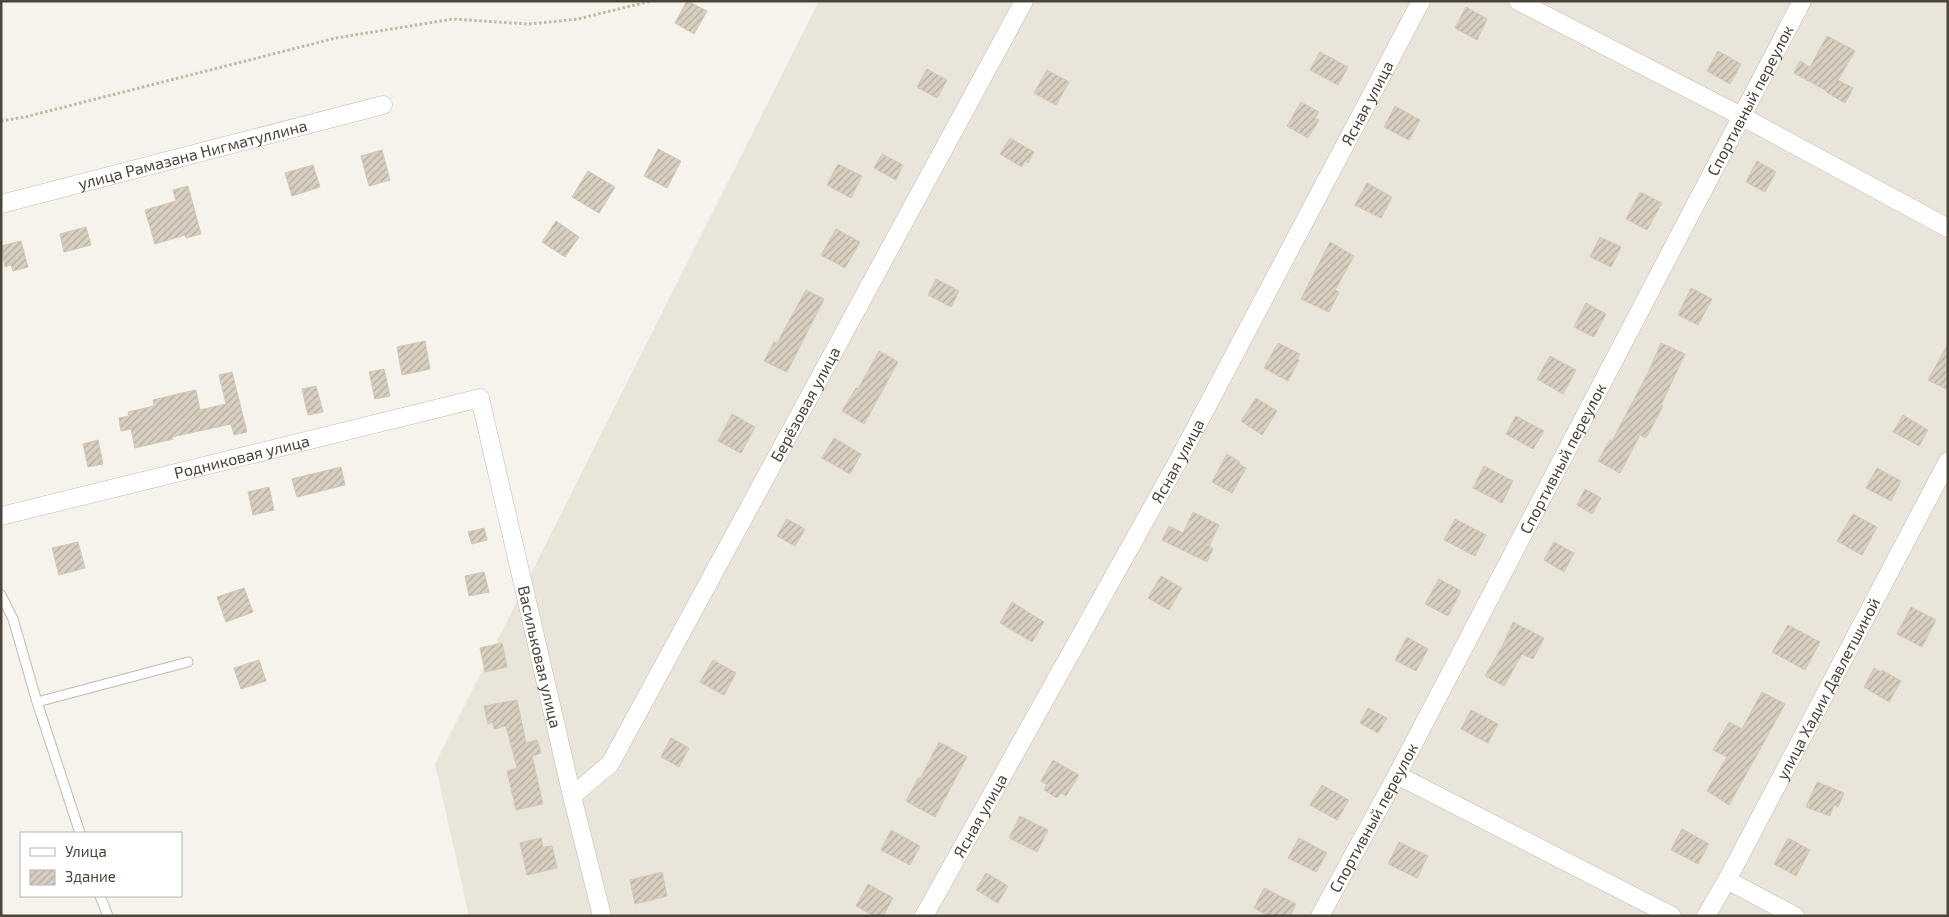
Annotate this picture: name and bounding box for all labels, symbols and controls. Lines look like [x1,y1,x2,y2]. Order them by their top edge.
street label: Спортивный переулок [1702,21,1797,179]
street label: Ясная улица [1337,57,1397,148]
street label: улица Рамазана Нигматуллина [76,115,309,194]
street label: Берёзовая улица [766,343,844,465]
street label: Спортивный переулок [1515,379,1610,537]
street label: Ясная улица [1147,415,1208,506]
street label: Родниковая улица [172,430,311,482]
street label: Васильковая улица [515,584,566,730]
street label: улица Хадии Давлетшиной [1772,594,1883,783]
street label: Спортивный переулок [1325,739,1421,895]
street label: Ясная улица [949,770,1011,861]
legend [20,832,182,897]
text: Улица [65,842,107,860]
text: Здание [65,867,116,885]

